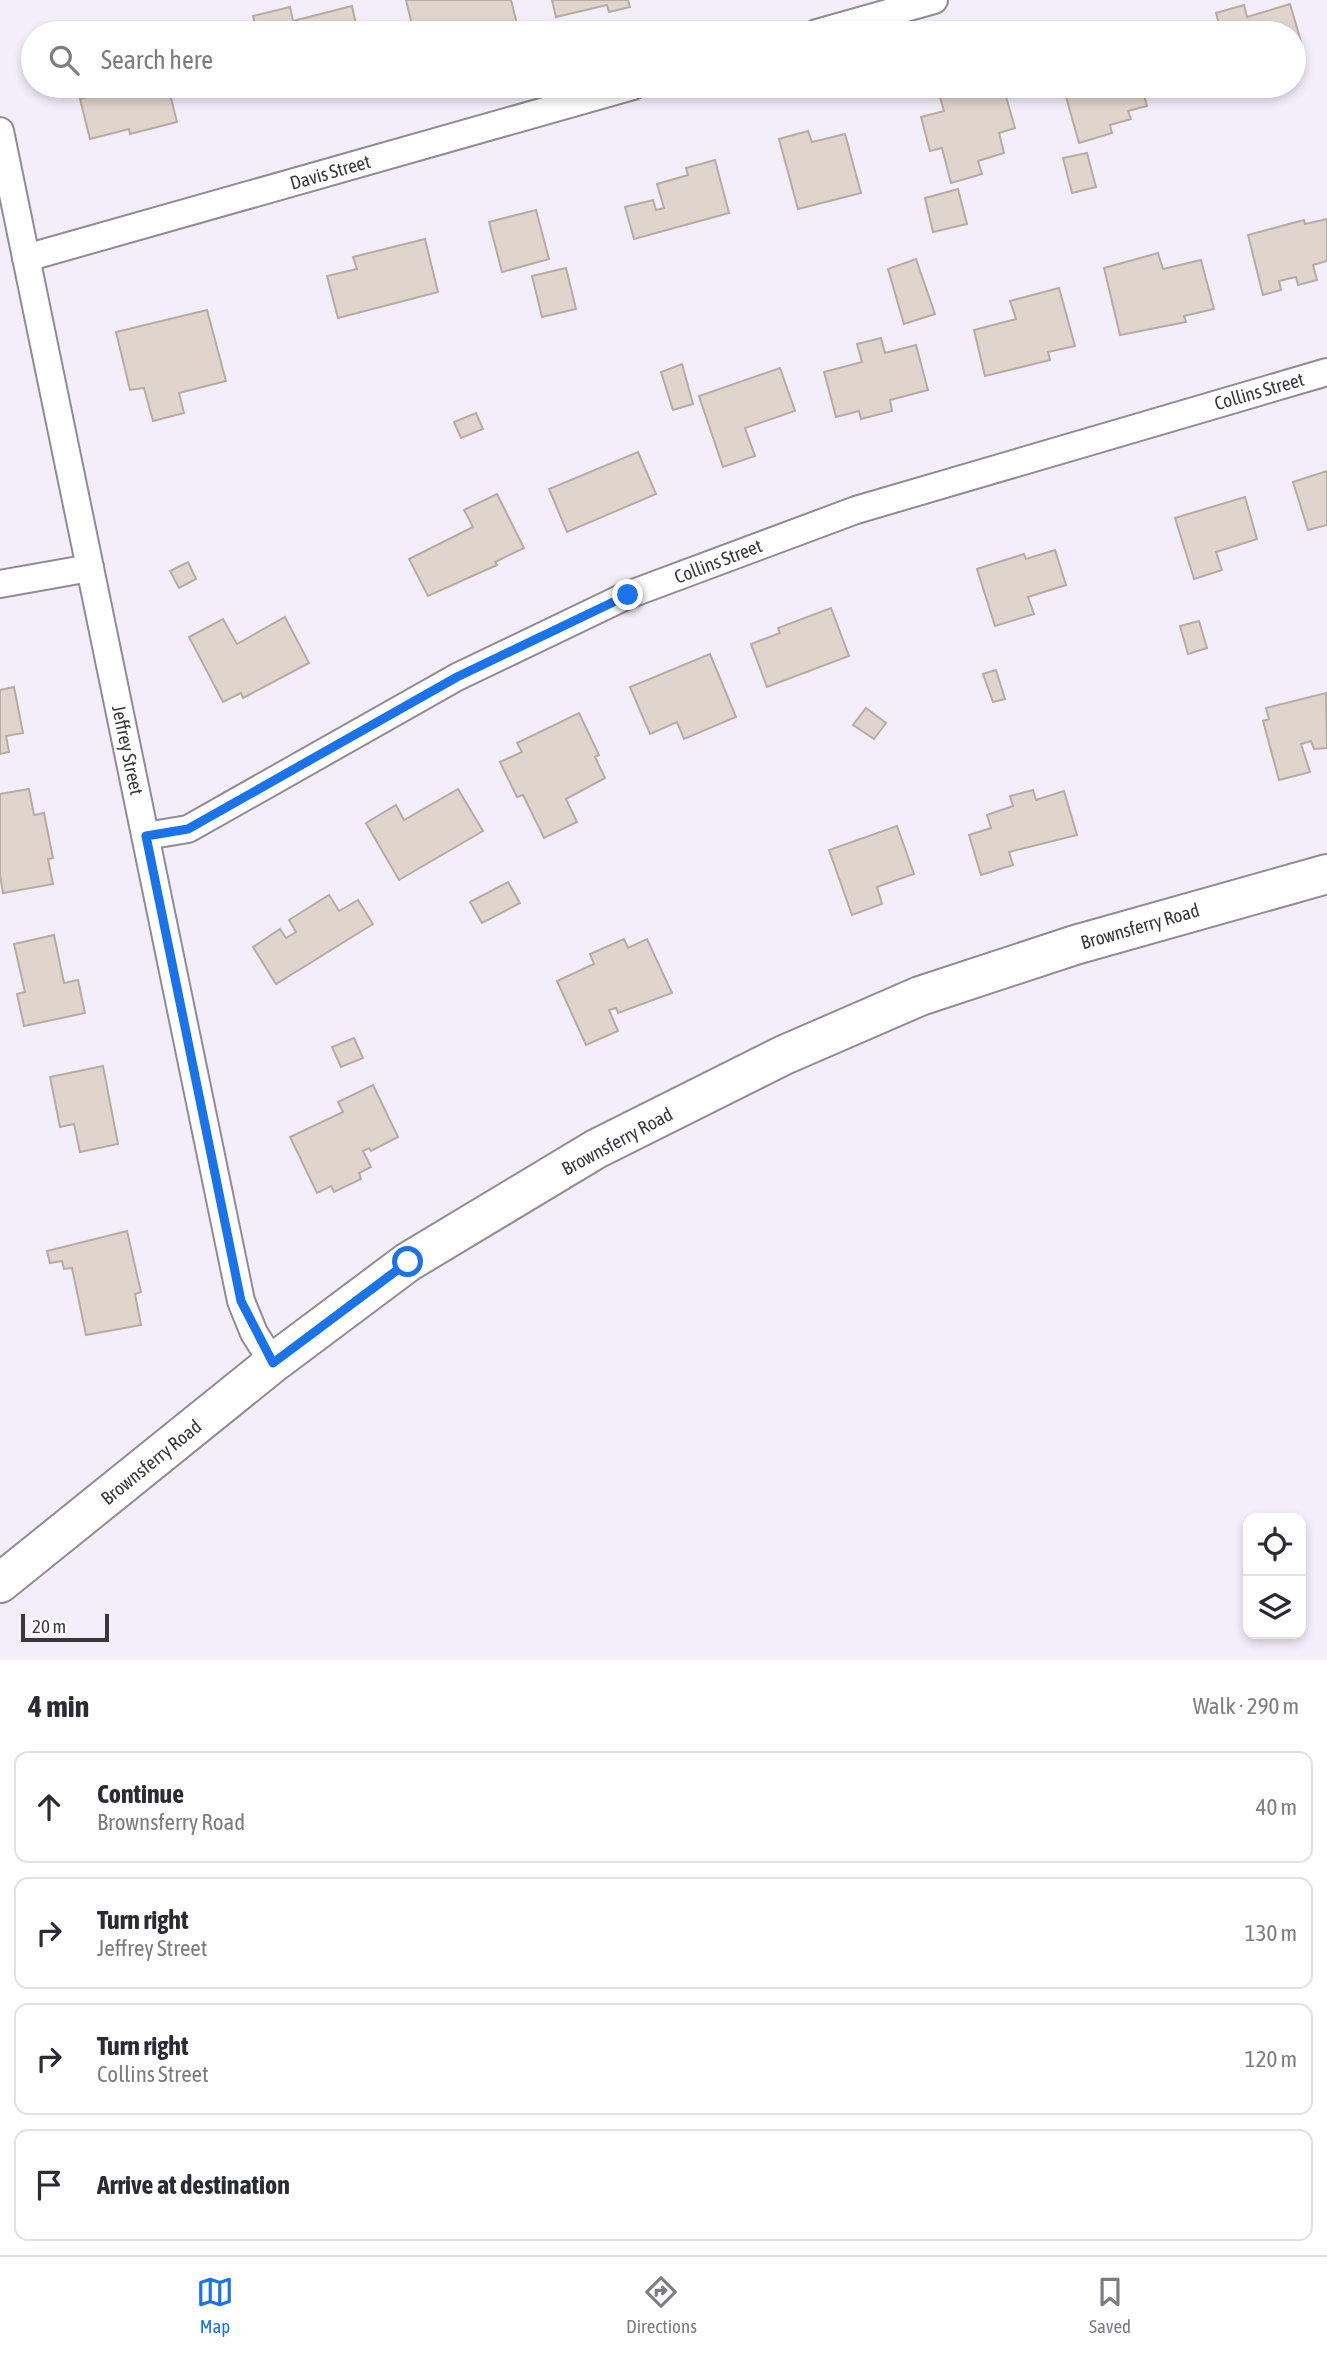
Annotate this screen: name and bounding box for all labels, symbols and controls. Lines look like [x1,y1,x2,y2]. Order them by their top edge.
search box [21,21,1306,98]
icon: search [45,41,83,79]
text: Search here [101,45,213,75]
street label: Davis Street [287,150,373,194]
street label: Collins Street [1212,368,1306,414]
street label: Collins Street [671,534,765,588]
route end [612,579,643,610]
street label: Jeffrey Street [108,703,148,797]
street label: Brownsferry Road [1078,899,1202,953]
street label: Brownsferry Road [558,1103,676,1179]
route start [392,1246,423,1277]
street label: Brownsferry Road [97,1415,205,1509]
map controls [1243,1513,1306,1639]
button: locate [1243,1513,1306,1576]
button: layers [1243,1576,1306,1639]
scale bar [21,1611,108,1643]
text: 20 m [32,1615,66,1637]
text: 4 min [28,1689,89,1723]
text: Walk · 290 m [1193,1693,1299,1719]
text: Continue [97,1779,184,1809]
icon: ahead [30,1788,68,1826]
text: 40 m [1256,1794,1297,1820]
text: Brownsferry Road [97,1809,245,1835]
text: Turn right [97,1905,188,1935]
icon: right [30,1914,68,1952]
text: 130 m [1245,1920,1297,1946]
text: Jeffrey Street [97,1935,207,1961]
text: Turn right [97,2031,188,2061]
icon: right [30,2040,68,2078]
text: 120 m [1245,2046,1297,2072]
text: Collins Street [97,2061,209,2087]
icon: arrive [30,2166,68,2204]
text: Arrive at destination [97,2170,290,2200]
tab: Map [196,2273,234,2337]
tab: Directions [626,2273,697,2337]
tab: Saved [1089,2273,1131,2337]

